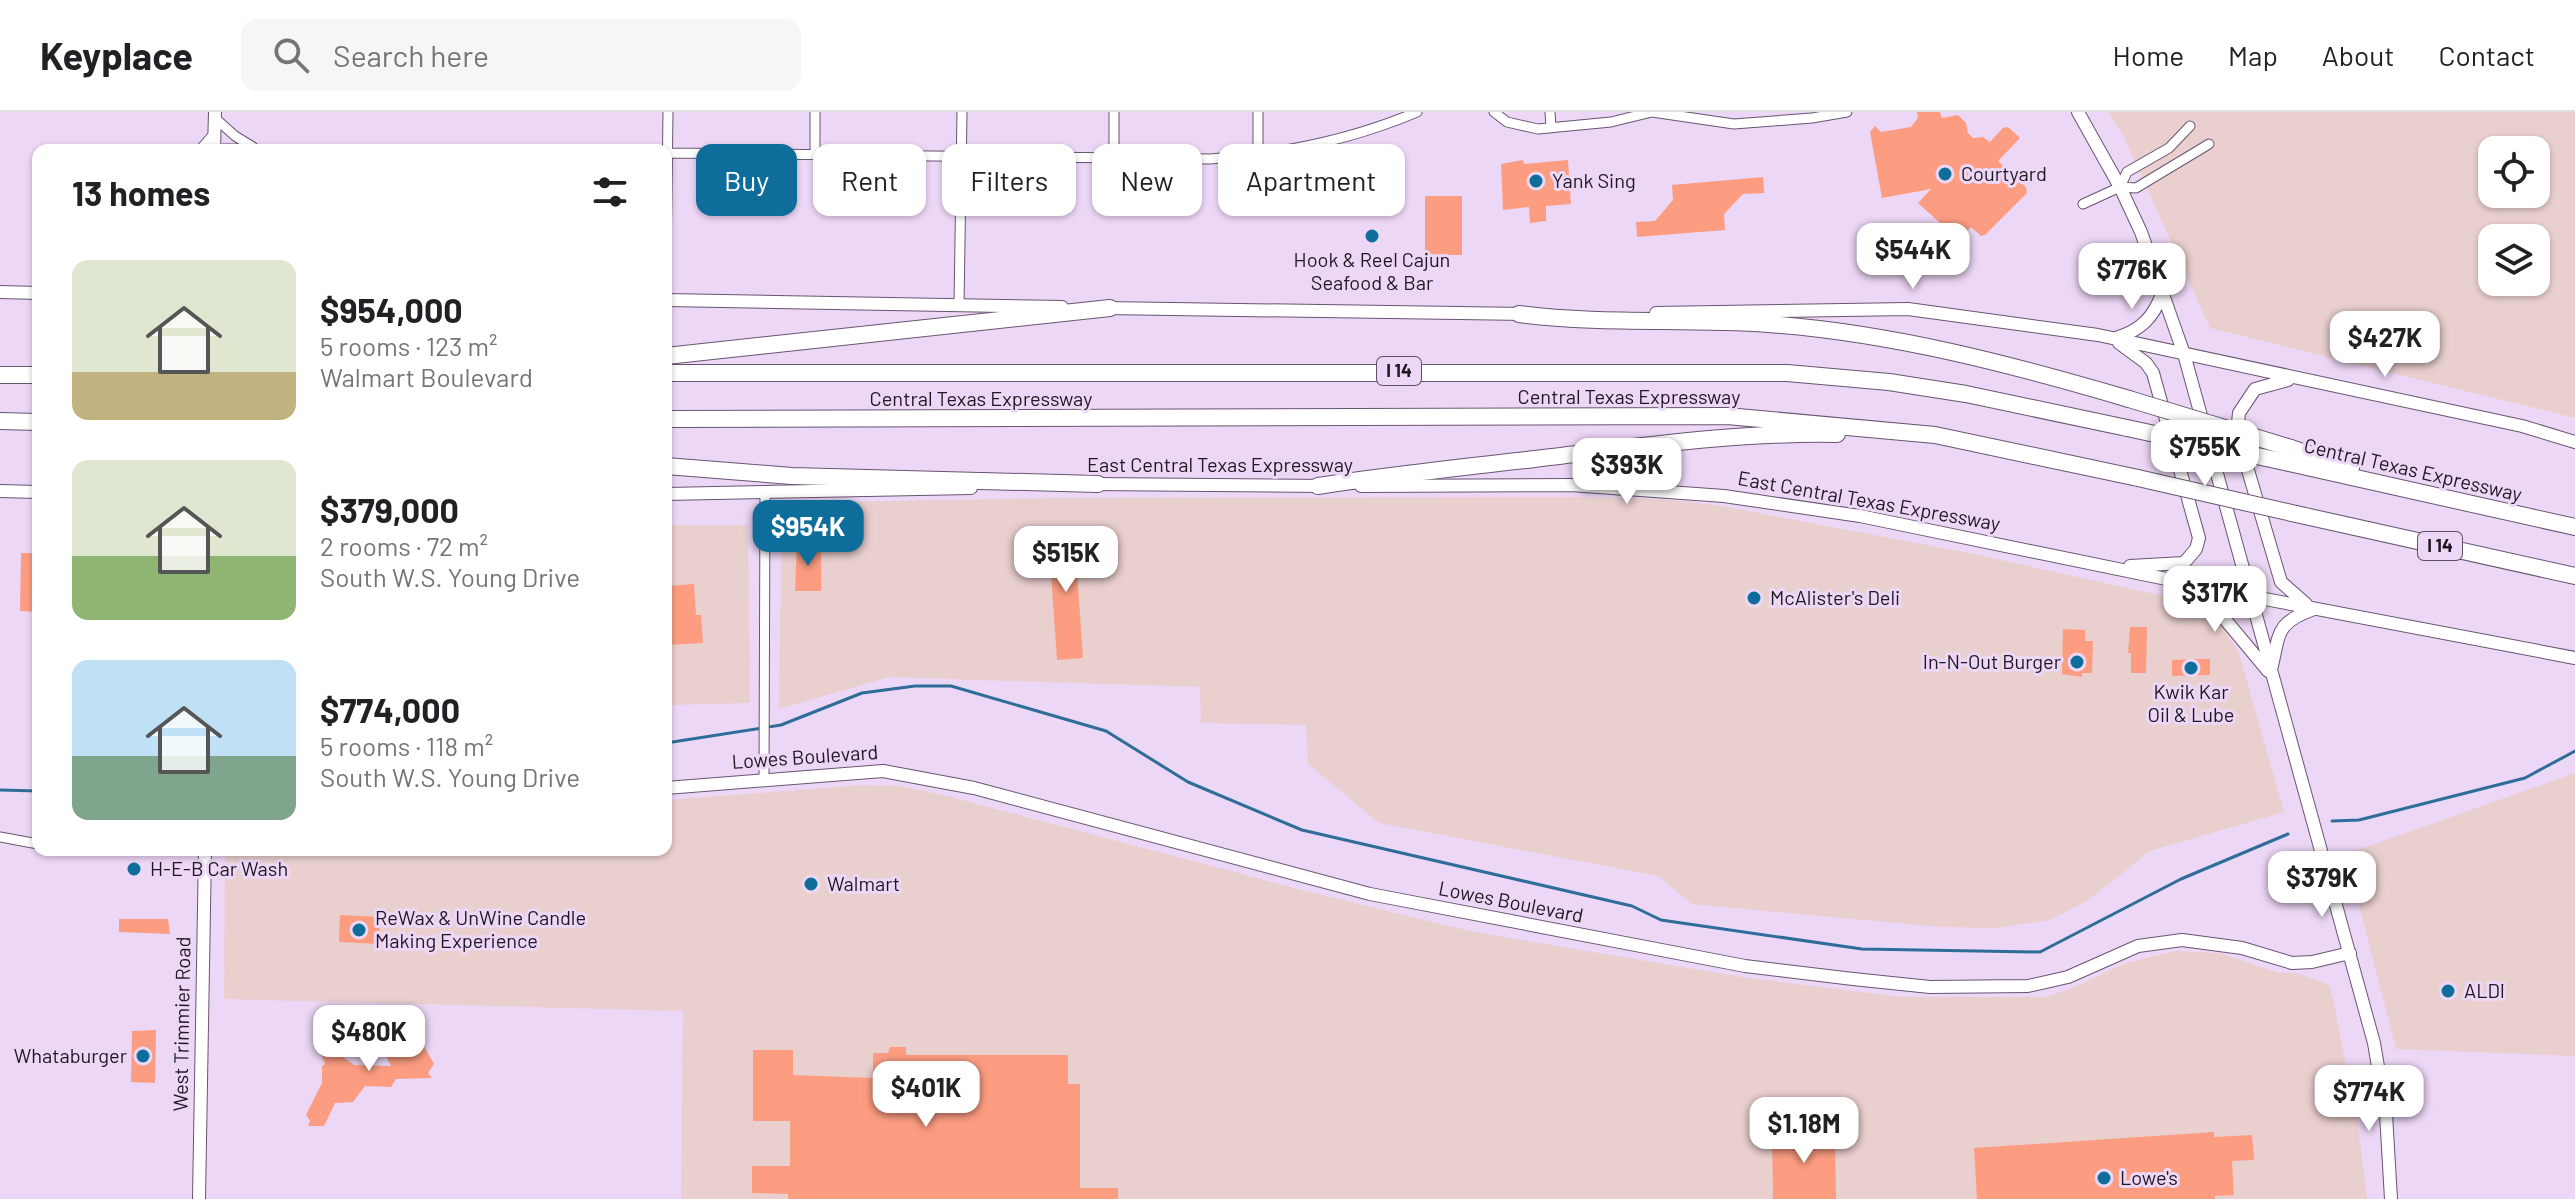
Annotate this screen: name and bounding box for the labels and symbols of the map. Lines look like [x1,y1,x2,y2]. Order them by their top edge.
place label: Courtyard [1961,161,2047,185]
marker: Courtyard [1936,165,1954,183]
place label: Yank Sing [1552,168,1636,192]
marker: Yank Sing [1527,172,1545,190]
pin: $544K [1857,223,1969,291]
marker: Hook & Reel Cajun Seafood & Bar [1363,227,1381,245]
pin: $776K [2076,243,2188,311]
place label: Hook & Reel Cajun Seafood & Bar [1294,247,1450,294]
pin: $427K [2329,311,2441,379]
road number: I 14 [1377,357,1421,385]
street label: Central Texas Expressway [1518,384,1740,408]
street label: Central Texas Expressway [870,386,1092,410]
pin: $755K [2149,420,2261,488]
street label: Central Texas Expressway [2302,432,2524,506]
pin: $393K [1571,438,1683,506]
street label: East Central Texas Expressway [1087,452,1353,476]
street label: East Central Texas Expressway [1736,465,2002,535]
pin: $954K [752,500,864,568]
pin: $515K [1010,526,1122,594]
road number: I 14 [2418,532,2462,560]
pin: $317K [2159,566,2271,634]
place label: McAlister's Deli [1770,585,1900,609]
marker: McAlister's Deli [1745,589,1763,607]
place label: In-N-Out Burger [1923,649,2061,673]
marker: In-N-Out Burger [2068,653,2086,671]
marker: Kwik Kar Oil & Lube [2182,659,2200,677]
place label: Kwik Kar Oil & Lube [2148,679,2234,726]
street label: Lowes Boulevard [731,739,879,773]
pin: $379K [2266,851,2378,919]
place label: H-E-B Car Wash [150,856,288,880]
marker: H-E-B Car Wash [125,860,143,878]
place label: Walmart [827,871,900,895]
marker: Walmart [802,875,820,893]
street label: Lowes Boulevard [1437,875,1586,927]
place label: ReWax & UnWine Candle Making Experience [375,905,586,952]
marker: ReWax & UnWine Candle Making Experience [350,921,368,939]
street label: West Trimmier Road [167,936,195,1112]
place label: ALDI [2464,978,2505,1002]
marker: ALDI [2439,982,2457,1000]
pin: $480K [313,1005,425,1073]
place label: Whataburger [14,1043,127,1067]
marker: Whataburger [134,1047,152,1065]
pin: $401K [870,1061,982,1129]
pin: $774K [2313,1065,2425,1133]
pin: $1.18M [1739,1097,1869,1165]
place label: Lowe's [2120,1165,2178,1189]
marker: Lowe's [2095,1169,2113,1187]

